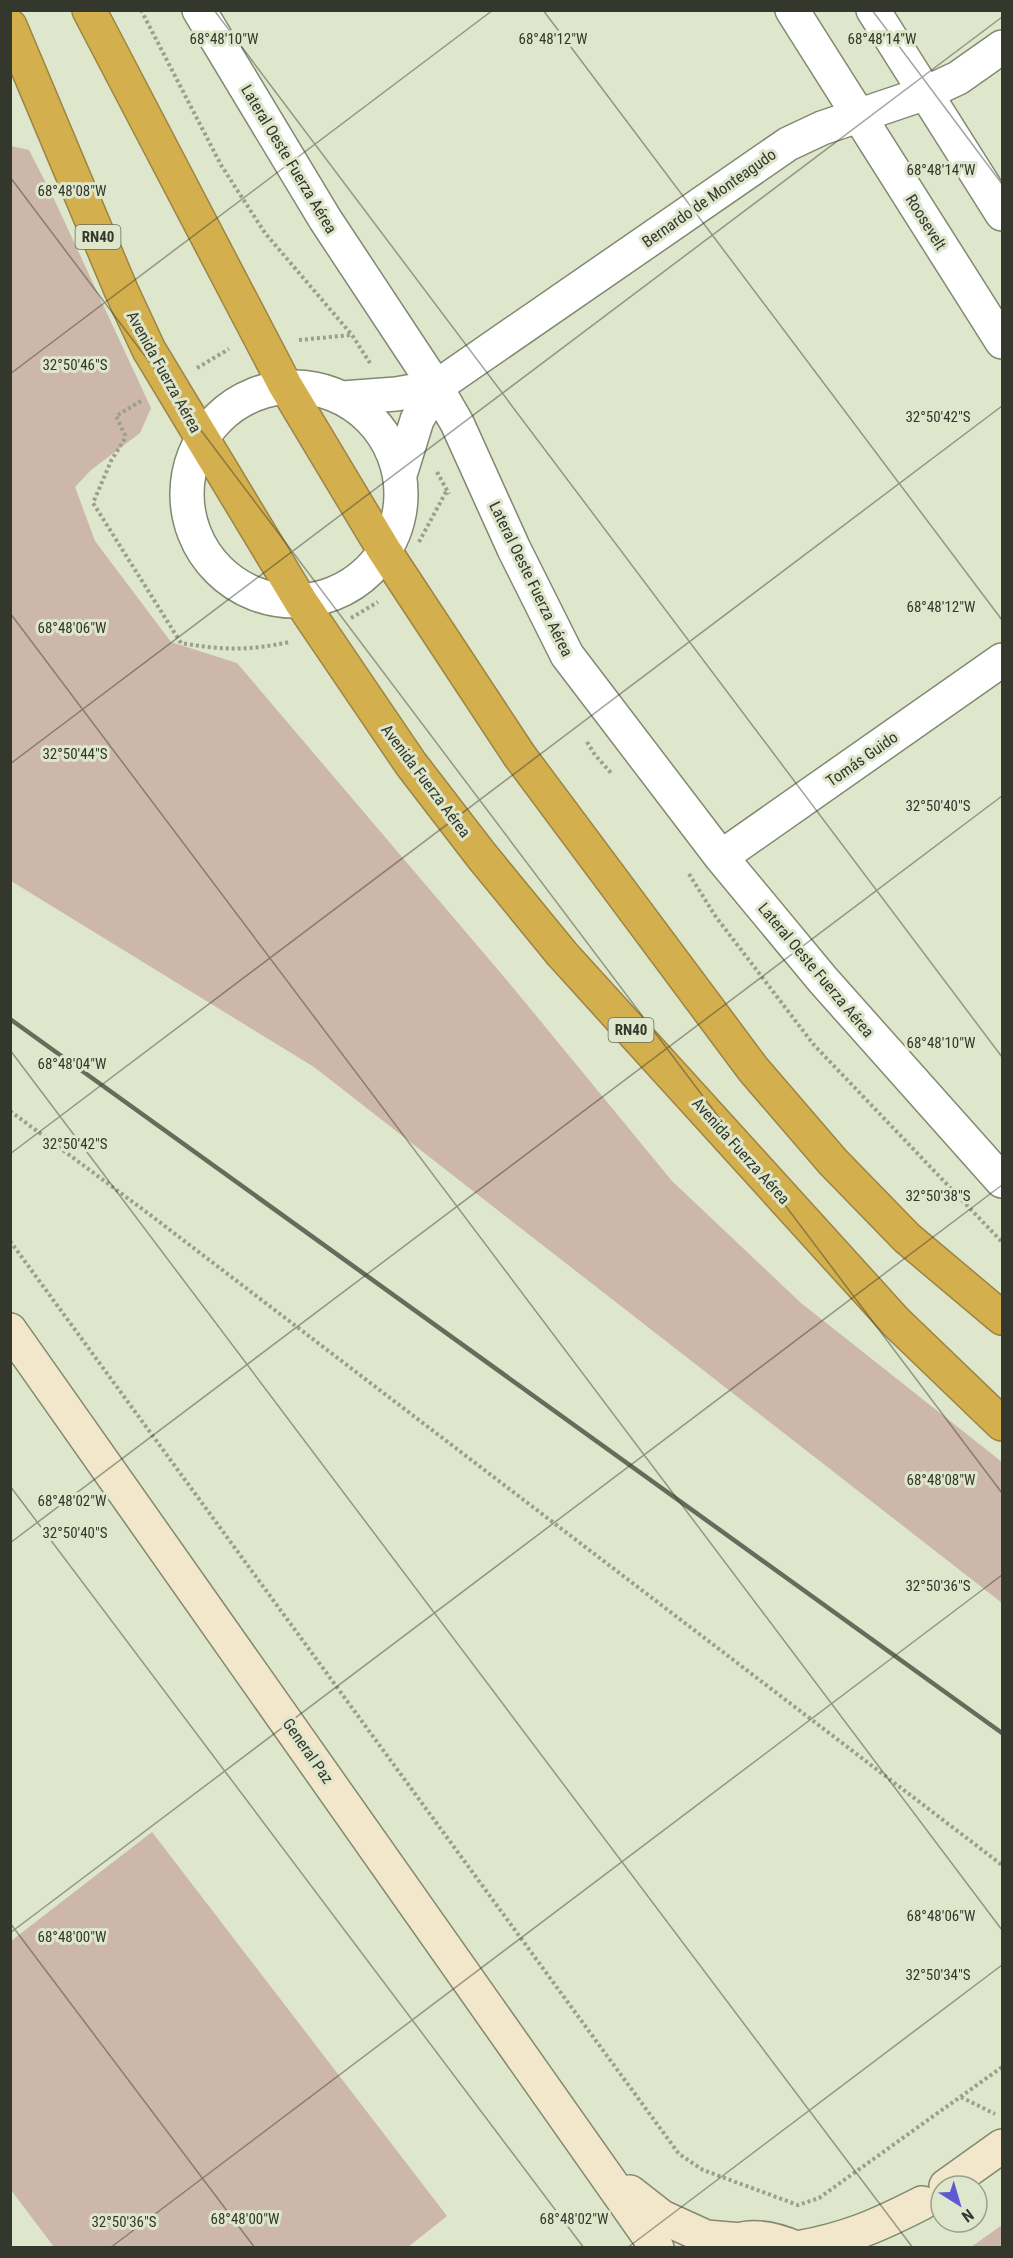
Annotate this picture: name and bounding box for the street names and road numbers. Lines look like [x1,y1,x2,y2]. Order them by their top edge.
street label: Lateral Oeste Fuerza Aérea [237,81,341,237]
street label: Bernardo de Monteagudo [638,145,780,251]
street label: Roosevelt [902,191,951,254]
road number: RN40 [76,225,120,249]
street label: Avenida Fuerza Aérea [123,308,205,436]
street label: Lateral Oeste Fuerza Aérea [485,498,577,660]
street label: Avenida Fuerza Aérea [377,721,475,841]
street label: Tomás Guido [823,727,901,791]
street label: Lateral Oeste Fuerza Aérea [754,899,878,1041]
road number: RN40 [608,1018,654,1042]
street label: Avenida Fuerza Aérea [688,1094,794,1208]
street label: General Paz [279,1715,337,1787]

